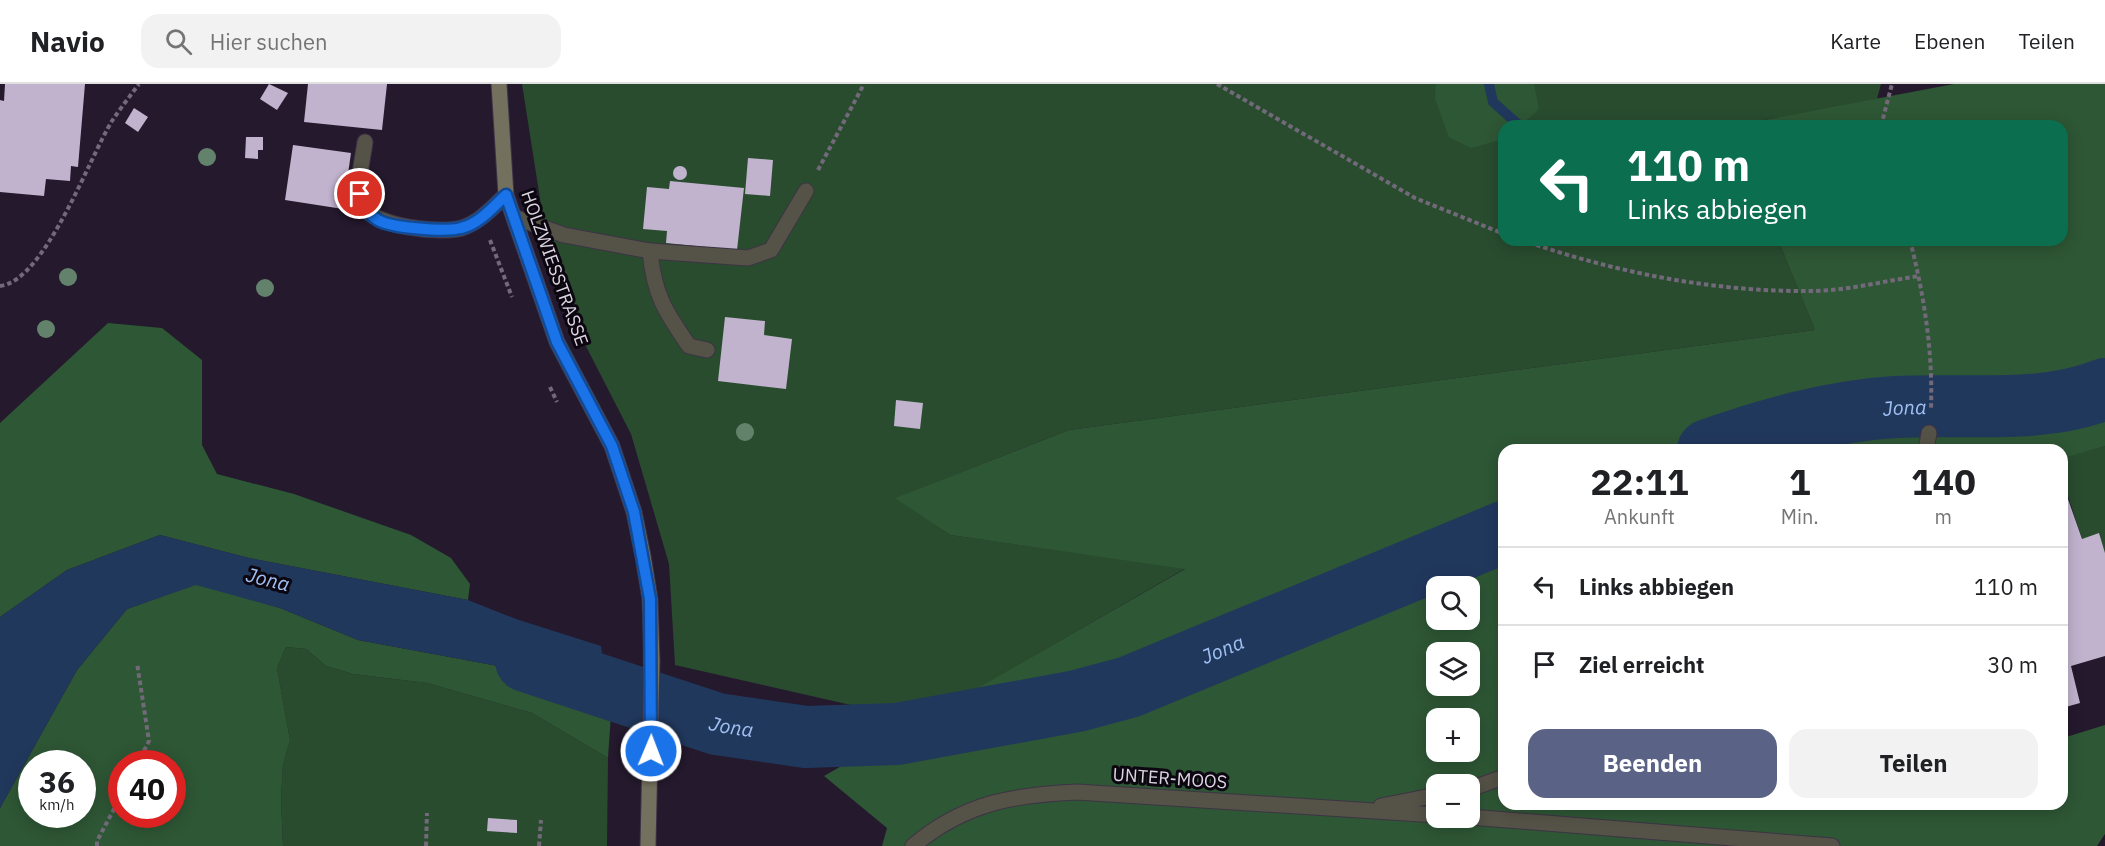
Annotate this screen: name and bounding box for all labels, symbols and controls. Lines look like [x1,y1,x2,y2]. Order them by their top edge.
search box [141,14,561,68]
text: Navio [30,23,105,60]
icon: search [162,25,195,58]
text: Hier suchen [210,27,328,56]
text: Karte [1830,27,1881,55]
text: Ebenen [1914,27,1985,55]
text: Teilen [2018,27,2075,55]
text: 110 m [1627,138,1750,193]
icon: left [1528,144,1606,222]
pin [334,168,385,219]
icon: arrive [343,177,376,210]
street label: HOLZWIESSTRASSE [516,187,594,349]
text: Links abbiegen [1627,191,1808,226]
water label: Jona [1882,393,1927,421]
text: 22:11 [1590,458,1688,505]
text: 1 [1789,458,1811,505]
text: 140 [1911,458,1976,505]
text: Ankunft [1604,503,1675,530]
text: Min. [1781,503,1819,530]
text: m [1935,503,1952,530]
water label: Jona [243,561,293,597]
icon: left [1528,570,1561,603]
text: Links abbiegen [1579,572,1734,601]
text: 110 m [1974,572,2038,601]
map controls [1426,576,1480,828]
button: search [1426,576,1480,630]
water label: Jona [1197,628,1248,669]
button: layers [1426,642,1480,696]
icon: arrive [1528,648,1561,681]
text: Ziel erreicht [1579,650,1704,679]
text: 30 m [1987,650,2038,679]
button: + [1426,708,1480,762]
water label: Jona [706,709,755,743]
position arrow [619,719,683,783]
button: Beenden [1528,729,1777,798]
button: Teilen [1789,729,2038,798]
speed limit sign: 40 [108,750,186,828]
text: 36 [39,762,75,801]
street label: UNTER-MOOS [1112,763,1228,793]
button: − [1426,774,1480,828]
text: km/h [39,795,75,814]

